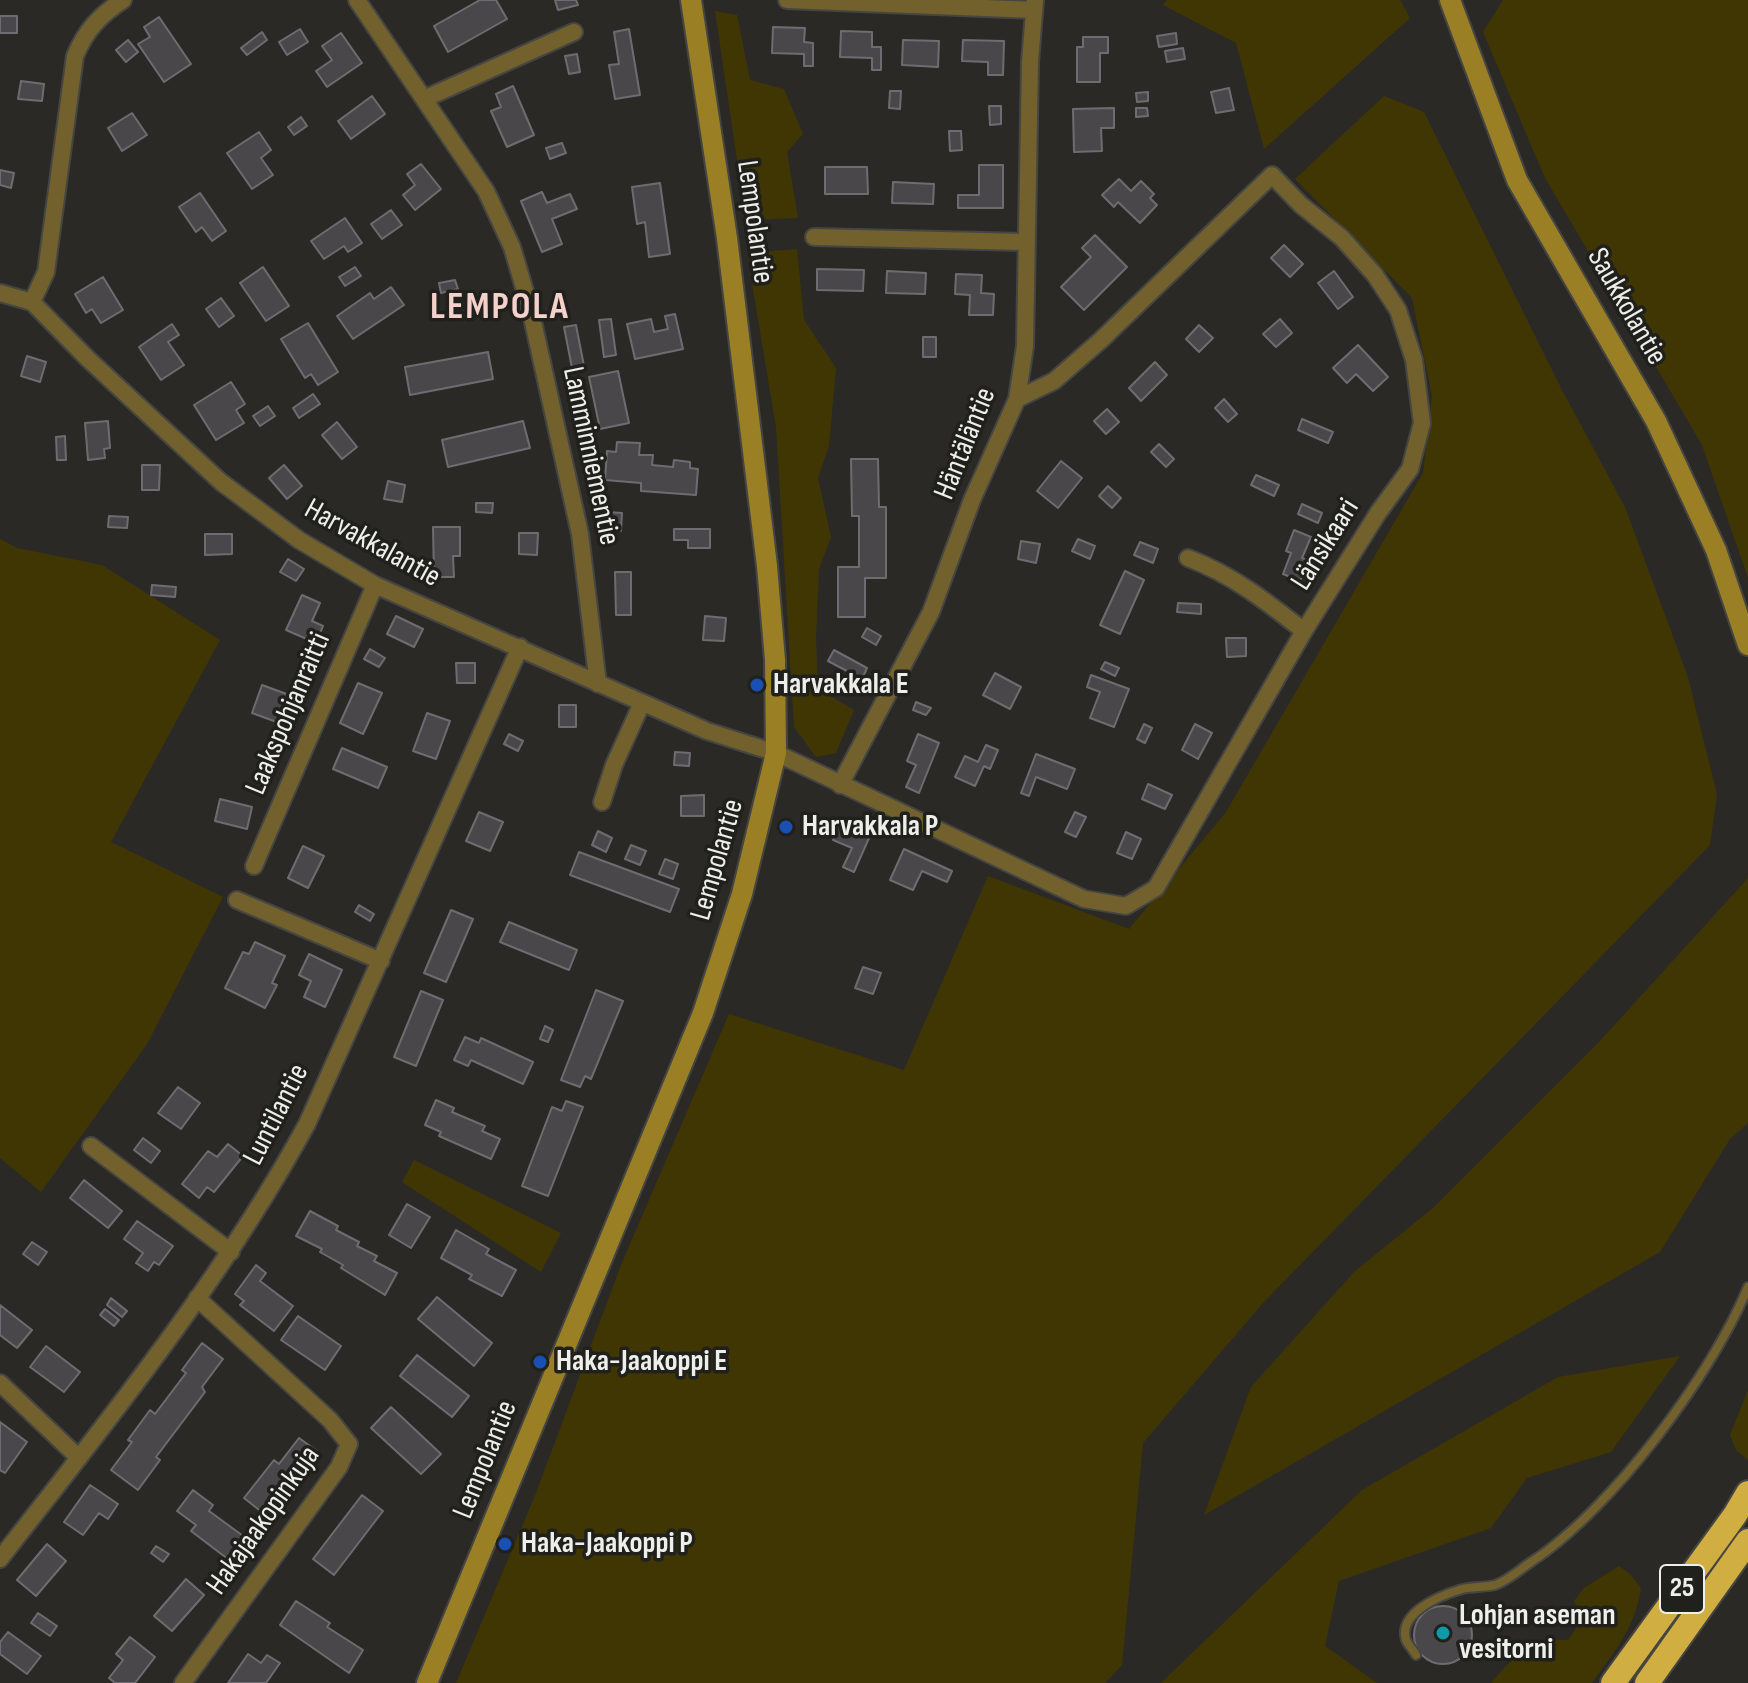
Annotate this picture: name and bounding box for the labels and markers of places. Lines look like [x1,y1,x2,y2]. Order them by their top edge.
place label: Harvakkala E [773,667,909,703]
marker: Harvakkala E [748,676,766,694]
place label: Harvakkala P [802,809,938,845]
marker: Harvakkala P [777,818,795,836]
place label: Haka-Jaakoppi E [556,1344,727,1380]
marker: Haka-Jaakoppi E [531,1353,549,1371]
place label: Haka-Jaakoppi P [521,1526,693,1562]
marker: Haka-Jaakoppi P [496,1535,514,1553]
place label: Lohjan aseman vesitorni [1459,1598,1615,1668]
marker: Lohjan aseman vesitorni [1434,1624,1452,1642]

